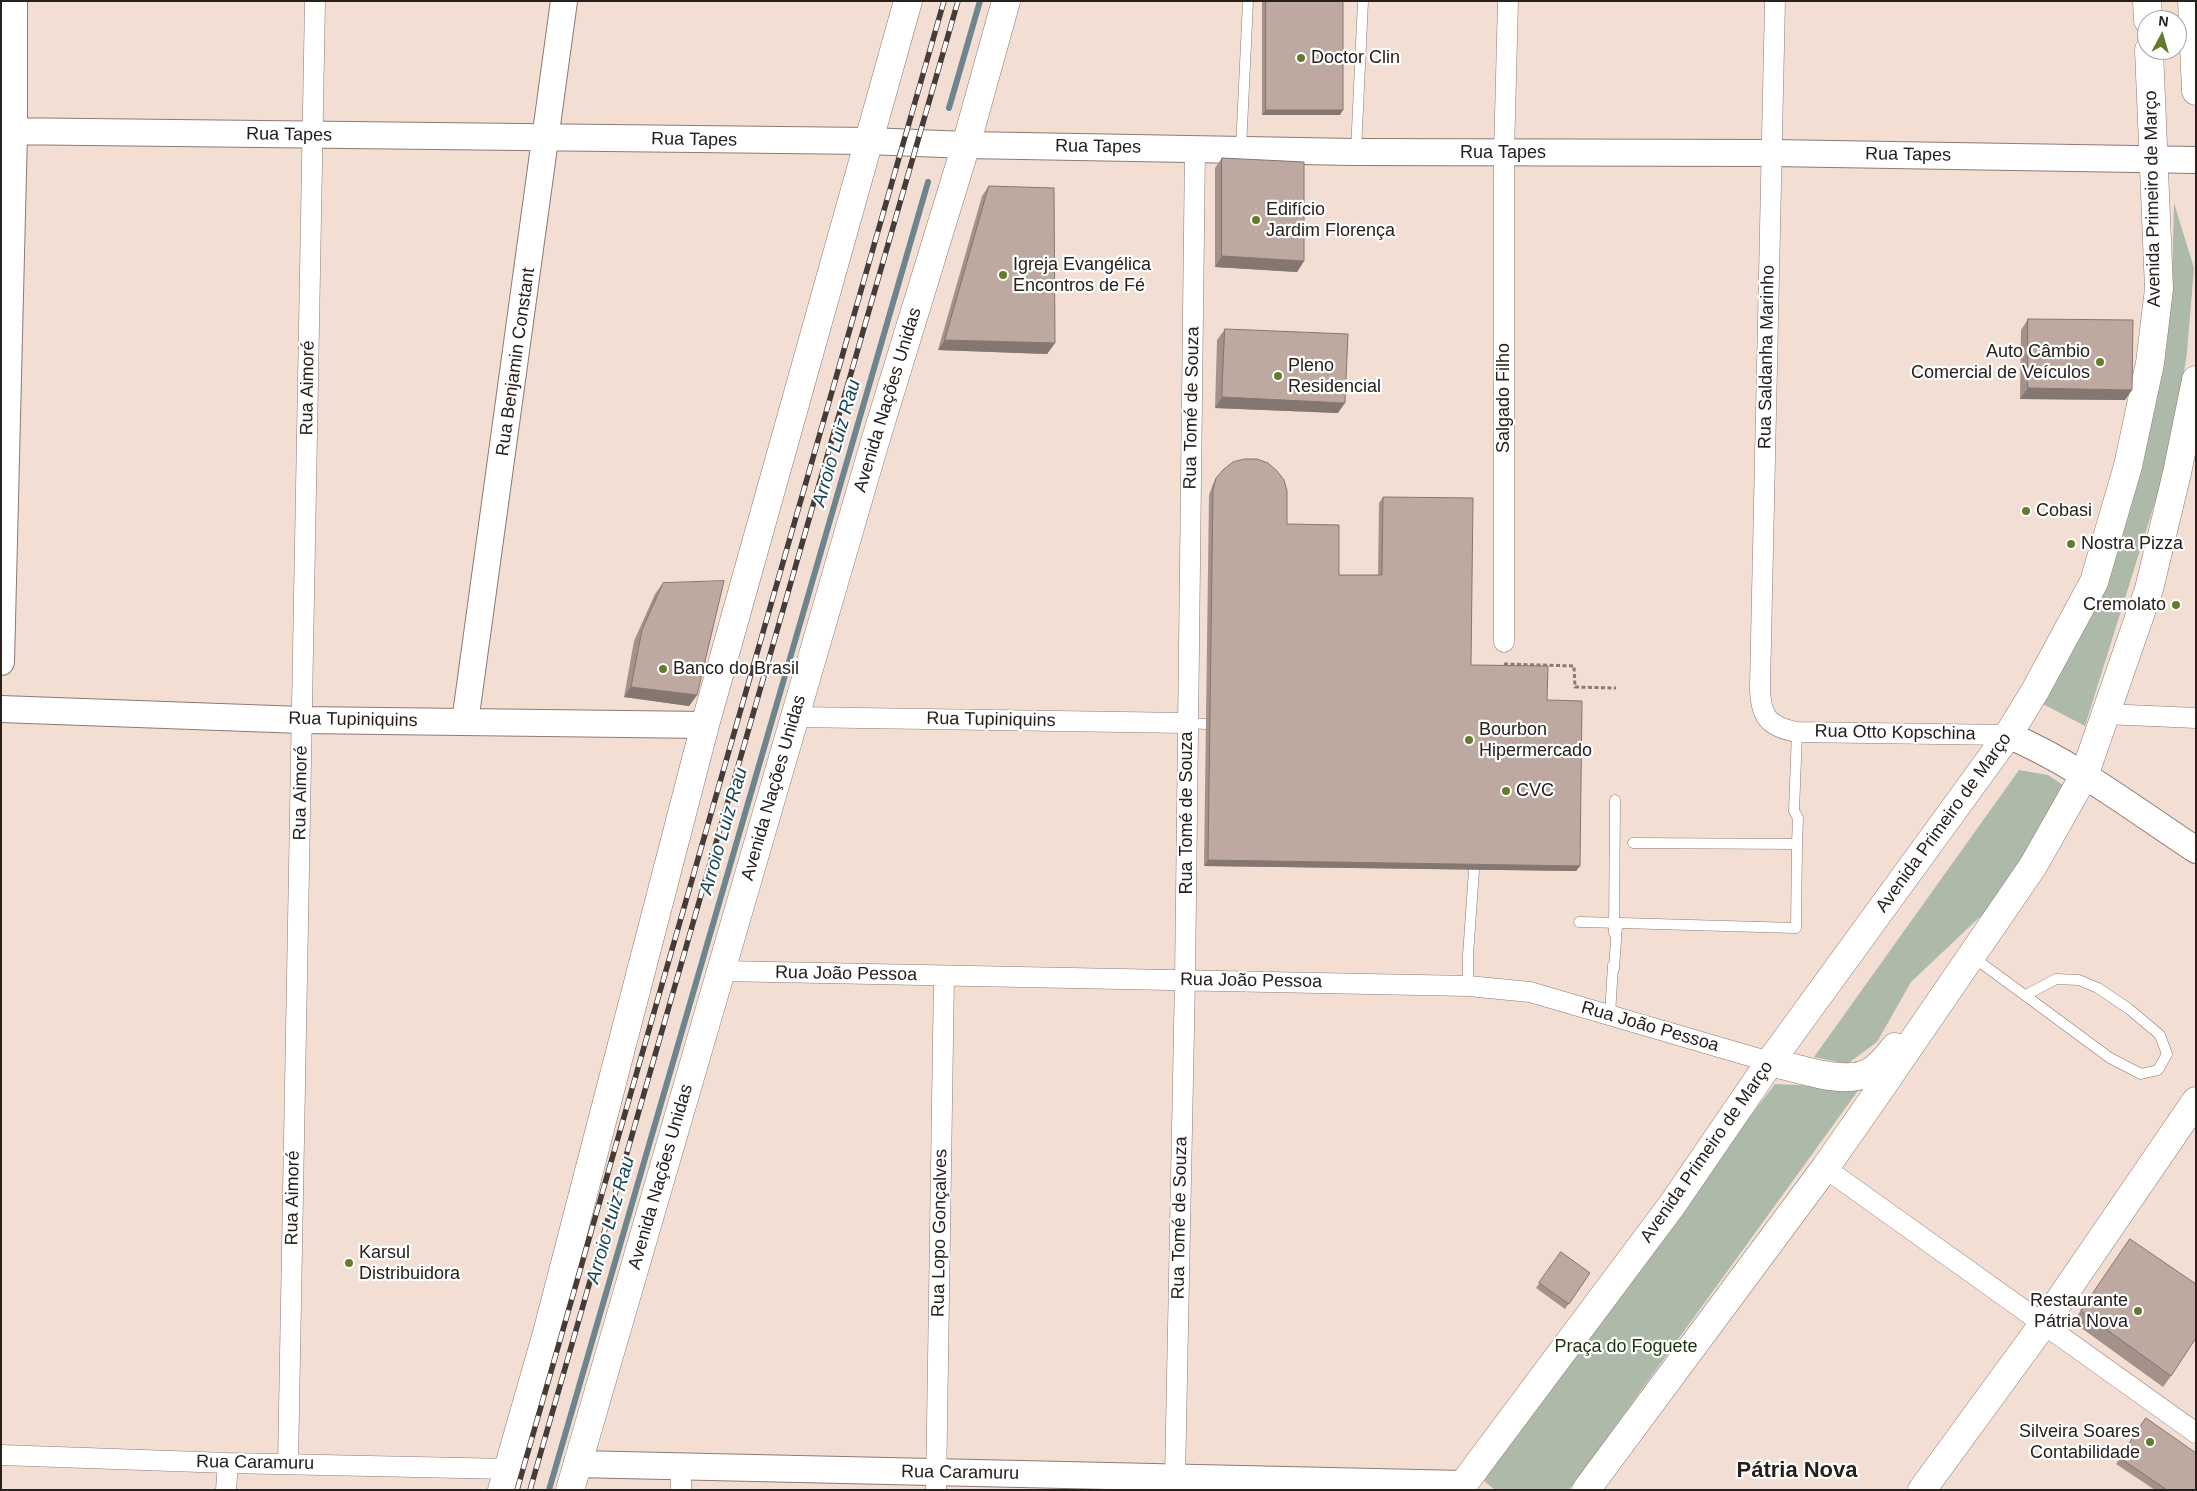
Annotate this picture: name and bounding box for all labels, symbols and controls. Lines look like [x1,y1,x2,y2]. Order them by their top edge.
north arrow [2137,10,2187,60]
text: N [2158,13,2169,30]
place label: Doctor Clin [1311,47,1400,69]
marker: Doctor Clin [1295,52,1307,64]
street label: Avenida Primeiro de Março [2140,90,2166,308]
street label: Rua Tapes [246,123,332,147]
street label: Rua Tapes [651,128,737,152]
street label: Rua Tapes [1055,135,1141,159]
street label: Rua Tapes [1460,142,1546,164]
street label: Rua Tapes [1865,143,1951,167]
place label: Edifício Jardim Florença [1266,199,1395,242]
marker: Edifício Jardim Florença [1250,214,1262,226]
place label: Igreja Evangélica Encontros de Fé [1013,254,1151,296]
street label: Rua Saldanha Marinho [1755,265,1779,449]
street label: Rua Benjamin Constant [492,266,540,458]
marker: Igreja Evangélica Encontros de Fé [997,269,1009,281]
street label: Avenida Nações Unidas [850,305,926,495]
street label: Rua Tomé de Souza [1180,326,1204,490]
street label: Rua Aimoré [296,340,320,436]
place label: Auto Câmbio Comercial de Veículos [1911,341,2090,384]
street label: Salgado Filho [1493,343,1515,453]
place label: Pleno Residencial [1288,355,1381,398]
marker: Auto Câmbio Comercial de Veículos [2094,356,2106,368]
marker: Pleno Residencial [1272,370,1284,382]
water label: Arroio Luiz Rau [808,377,866,509]
place label: Cobasi [2036,500,2092,522]
marker: Cobasi [2020,505,2032,517]
place label: Nostra Pizza [2081,533,2183,555]
marker: Nostra Pizza [2065,538,2077,550]
place label: Cremolato [2083,594,2166,616]
marker: Cremolato [2170,599,2182,611]
place label: Banco do Brasil [673,658,799,680]
marker: Banco do Brasil [657,663,669,675]
street label: Avenida Nações Unidas [737,693,811,883]
street label: Rua Tupiniquins [288,708,418,732]
street label: Rua Tupiniquins [926,708,1056,732]
place label: Bourbon Hipermercado [1479,719,1592,762]
street label: Rua Otto Kopschina [1814,721,1976,745]
street label: Avenida Primeiro de Março [1872,729,2016,917]
street label: Rua Tomé de Souza [1176,731,1198,895]
marker: Bourbon Hipermercado [1463,734,1475,746]
street label: Rua Aimoré [289,745,313,841]
water label: Arroio Luiz Rau [695,765,753,897]
place label: CVC [1516,780,1554,802]
marker: CVC [1500,785,1512,797]
street label: Rua João Pessoa [775,962,917,986]
street label: Rua João Pessoa [1180,969,1322,993]
street label: Rua João Pessoa [1579,997,1721,1057]
street label: Avenida Primeiro de Março [1636,1057,1778,1247]
street label: Avenida Nações Unidas [624,1082,698,1272]
street label: Rua Tomé de Souza [1168,1136,1192,1300]
street label: Rua Lopo Gonçalves [928,1149,952,1317]
street label: Rua Aimoré [281,1150,305,1246]
water label: Arroio Luiz Rau [582,1154,640,1286]
place label: Karsul Distribuidora [359,1242,460,1284]
marker: Karsul Distribuidora [343,1257,355,1269]
place label: Restaurante Pátria Nova [2030,1290,2128,1332]
marker: Restaurante Pátria Nova [2132,1305,2144,1317]
park label: Praça do Foguete [1554,1336,1698,1358]
place label: Silveira Soares Contabilidade [2019,1421,2140,1464]
marker: Silveira Soares Contabilidade [2144,1436,2156,1448]
street label: Rua Caramuru [196,1451,314,1475]
district label: Pátria Nova [1736,1458,1858,1484]
street label: Rua Caramuru [901,1461,1019,1485]

